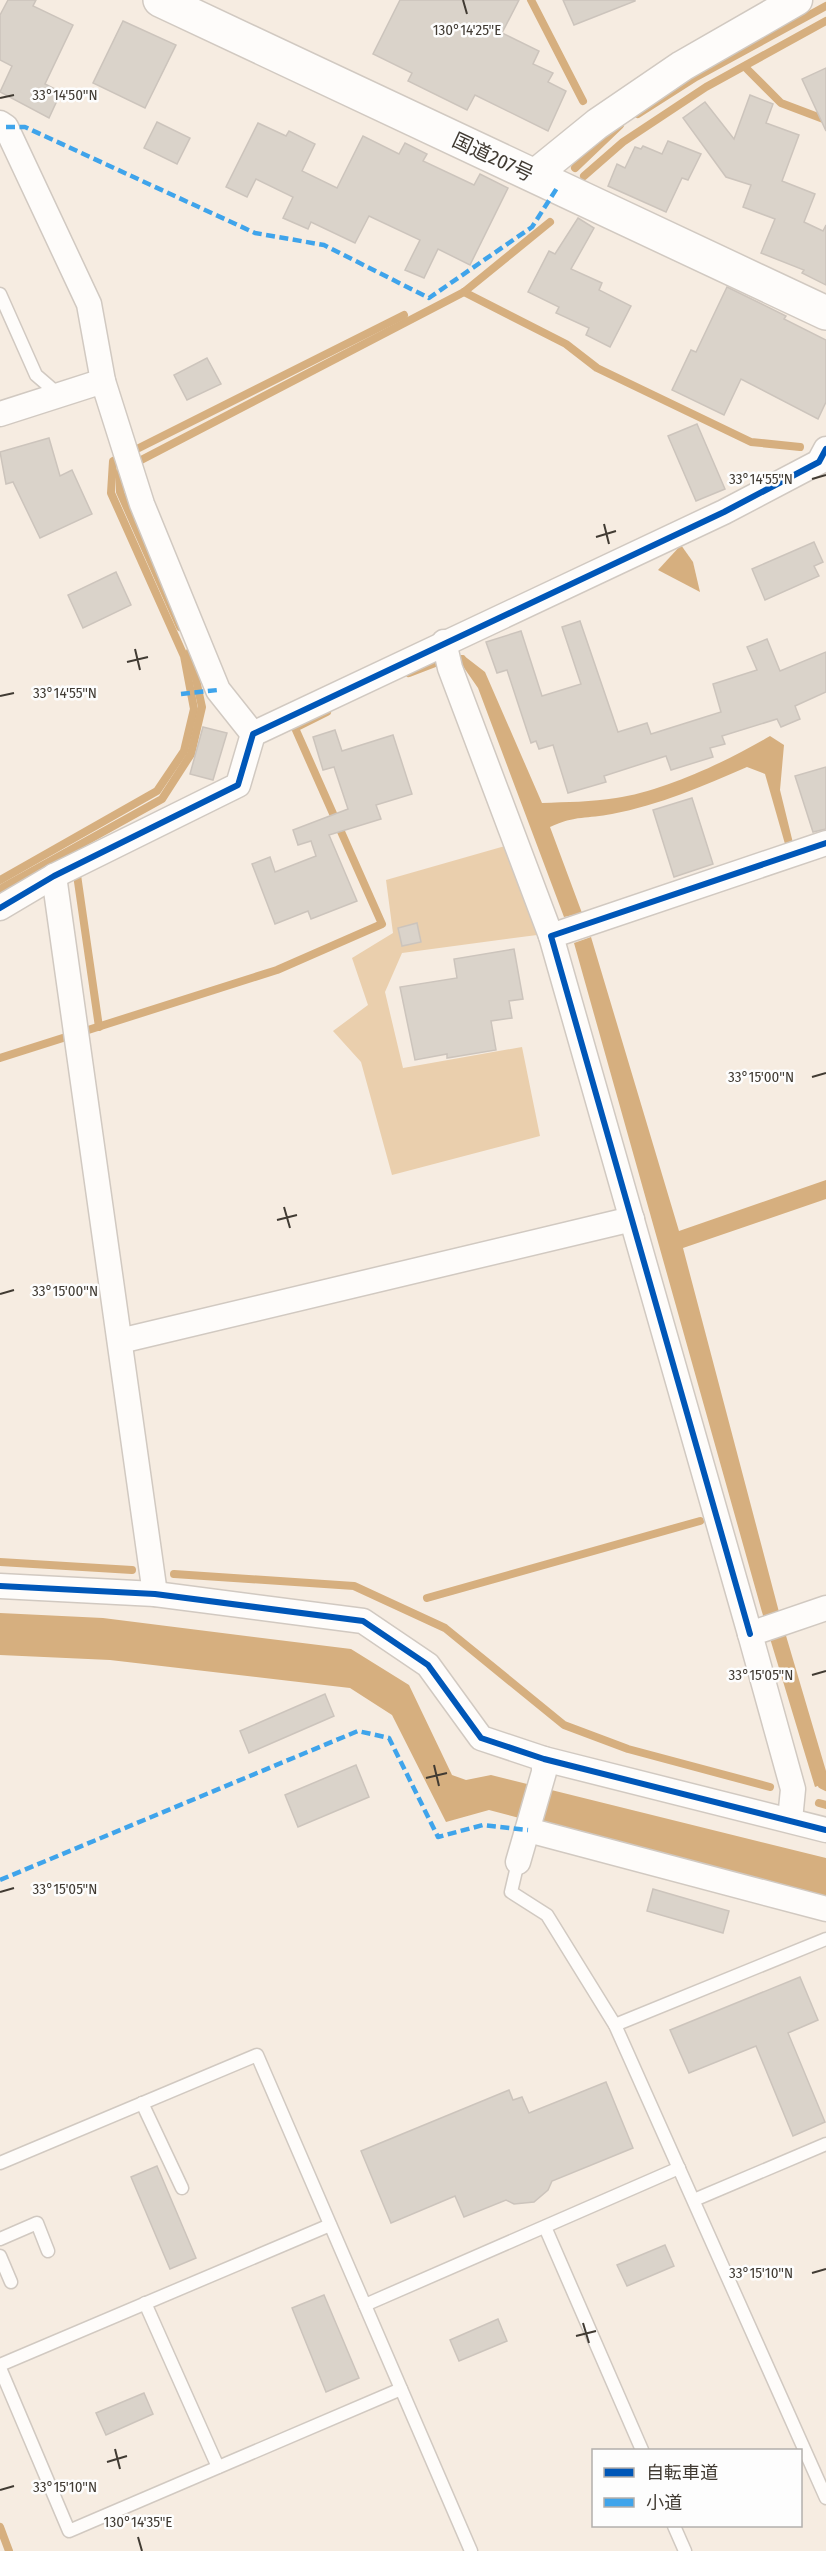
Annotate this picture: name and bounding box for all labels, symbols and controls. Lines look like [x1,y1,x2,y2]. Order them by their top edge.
text: 130°14'25"E [433,21,501,39]
text: 33°14'50"N [32,86,98,104]
street label: 国道207号 [449,128,537,186]
text: 33°14'55"N [729,470,793,488]
text: 33°14'55"N [33,684,97,702]
text: 33°15'00"N [728,1068,794,1086]
text: 33°15'00"N [32,1282,98,1300]
text: 33°15'05"N [729,1666,793,1684]
text: 33°15'05"N [33,1880,97,1898]
text: 33°15'10"N [729,2264,793,2282]
legend [592,2449,802,2527]
text: 自転車道 [646,2462,718,2484]
text: 33°15'10"N [33,2478,97,2496]
text: 小道 [646,2492,682,2514]
text: 130°14'35"E [104,2513,172,2531]

